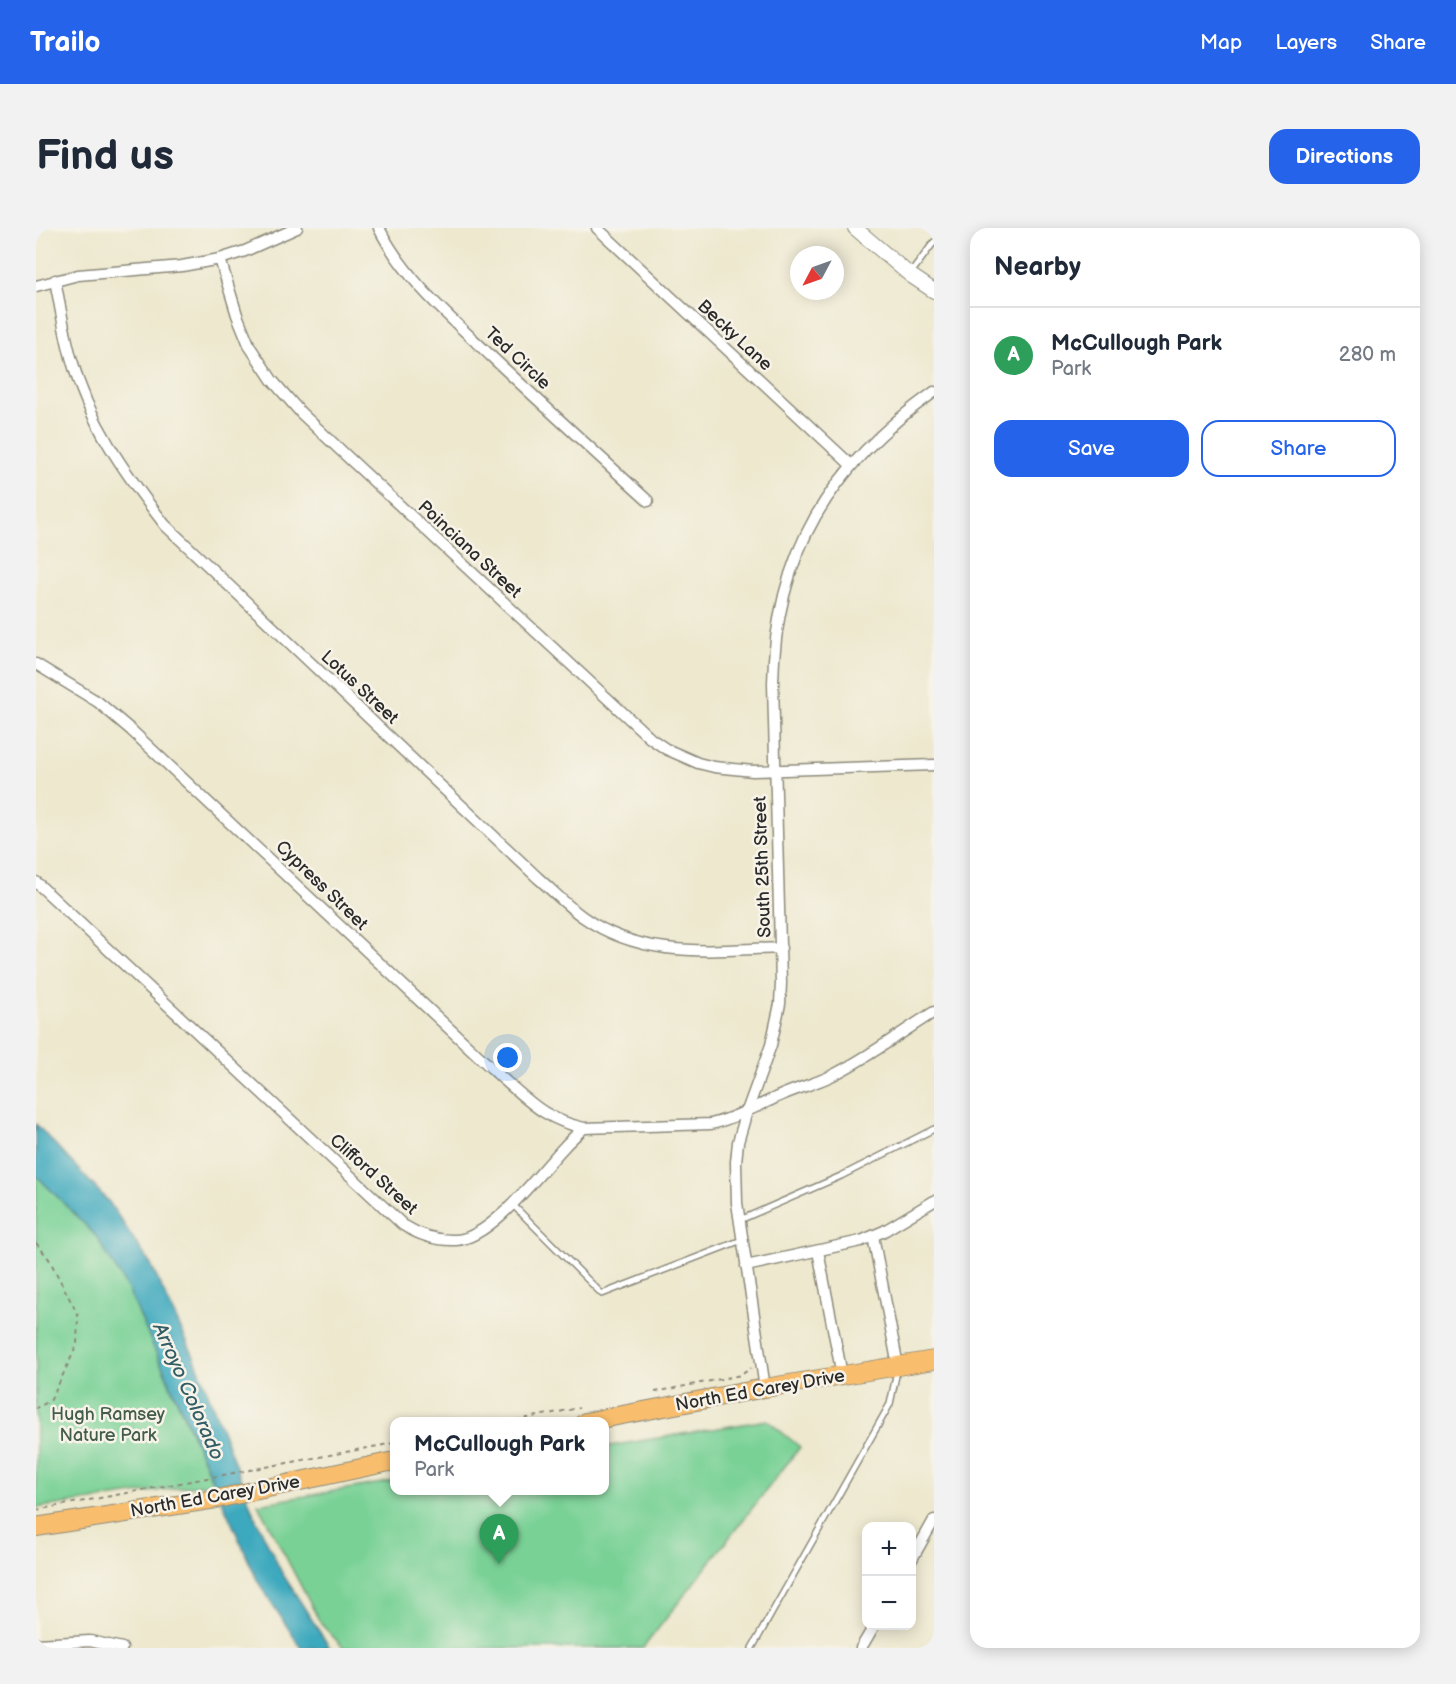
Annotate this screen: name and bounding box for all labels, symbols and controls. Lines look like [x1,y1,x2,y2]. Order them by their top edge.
text: Trailo [30,26,101,59]
text: Map [1200,30,1242,55]
text: Layers [1275,30,1337,55]
text: Share [1370,30,1426,55]
button: Directions [1269,129,1420,184]
text: Find us [36,131,174,182]
north arrow [790,246,844,300]
text: Nearby [994,252,1081,283]
street label: Becky Lane [693,295,777,375]
street label: Ted Circle [480,323,555,394]
text: McCullough Park [1051,330,1222,357]
text: A [1007,343,1020,367]
text: 280 m [1339,343,1396,367]
text: Park [1051,357,1091,381]
button: Save [994,420,1189,477]
button: Share [1201,420,1396,477]
street label: Poinciana Street [414,496,526,603]
street label: Lotus Street [317,646,403,729]
street label: South 25th Street [750,795,775,938]
street label: Cypress Street [271,836,372,935]
your location [493,1043,522,1072]
street label: Clifford Street [325,1130,422,1220]
water label: Arroyo Colorado [147,1318,229,1464]
street label: North Ed Carey Drive [674,1365,847,1416]
park label: Hugh Ramsey Nature Park [51,1404,166,1446]
popup [390,1417,609,1495]
text: McCullough Park [414,1431,585,1458]
text: Park [414,1458,454,1482]
street label: North Ed Carey Drive [129,1471,302,1522]
pin: A [480,1514,518,1564]
map controls [862,1522,916,1630]
button: + [862,1522,916,1576]
button: − [862,1576,916,1630]

